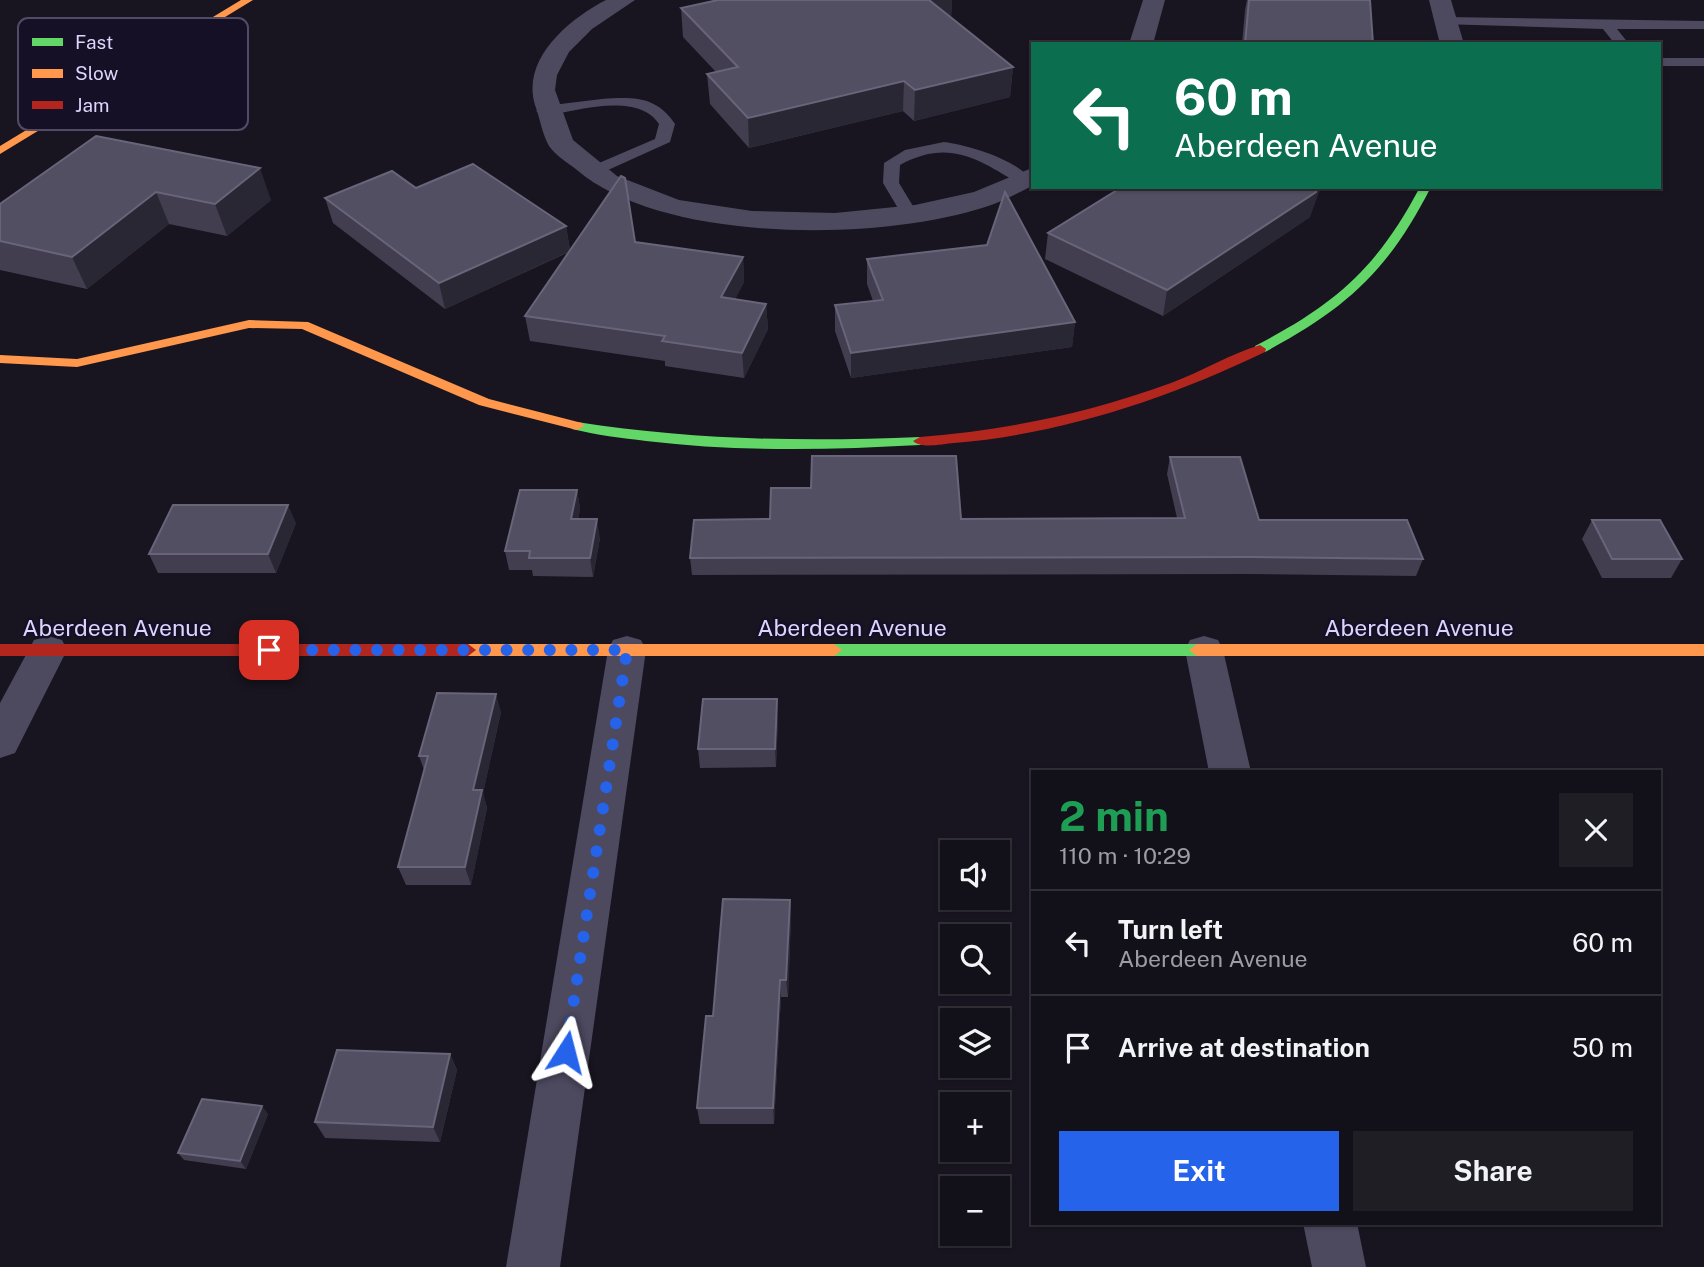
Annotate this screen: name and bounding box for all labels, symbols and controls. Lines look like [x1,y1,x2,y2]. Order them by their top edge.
legend [18,18,248,130]
text: Fast [75,31,113,53]
text: Slow [75,62,119,84]
text: 60 m [1174,68,1293,126]
icon: left [1059,70,1150,161]
text: Jam [75,94,109,116]
text: Aberdeen Avenue [1174,127,1438,164]
street label: Aberdeen Avenue [22,614,212,641]
street label: Aberdeen Avenue [757,614,947,641]
street label: Aberdeen Avenue [1324,614,1514,641]
pin [239,620,299,680]
icon: arrive [250,631,288,669]
text: 2 min [1059,791,1169,840]
button: close [1559,793,1633,867]
map controls [940,840,1010,1246]
button: sound [940,840,1010,910]
text: 110 m · 10:29 [1059,842,1191,869]
text: Turn left [1118,914,1223,945]
button: search [940,924,1010,994]
icon: left [1059,924,1097,962]
text: 60 m [1572,927,1633,958]
text: Aberdeen Avenue [1118,945,1308,972]
button: layers [940,1008,1010,1078]
position arrow [529,1015,603,1089]
icon: arrive [1059,1029,1097,1067]
text: Arrive at destination [1118,1032,1370,1063]
text: 50 m [1572,1032,1633,1063]
button: + [940,1092,1010,1162]
button: Exit [1059,1131,1339,1211]
button: Share [1353,1131,1633,1211]
button: − [940,1176,1010,1246]

